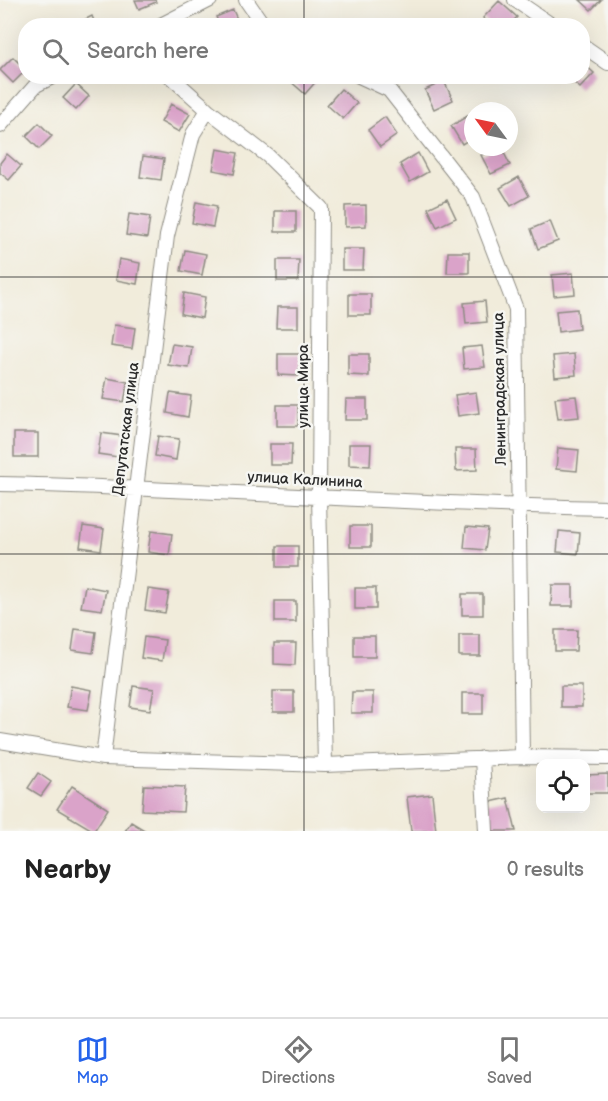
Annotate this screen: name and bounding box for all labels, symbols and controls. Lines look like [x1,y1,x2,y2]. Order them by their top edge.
search box [18,18,590,84]
icon: search [39,35,72,68]
text: Search here [87,38,209,65]
north arrow [464,102,518,156]
street label: Ленинградская улица [489,312,511,467]
street label: улица Мира [294,344,313,428]
street label: Депутатская улица [108,361,144,497]
street label: улица Калинина [247,467,363,493]
map controls [536,759,590,813]
button: locate [536,759,590,813]
text: Nearby [24,855,111,886]
text: 0 results [507,858,584,882]
tab: Map [76,1033,109,1088]
tab: Directions [261,1033,335,1088]
tab: Saved [487,1033,532,1088]

